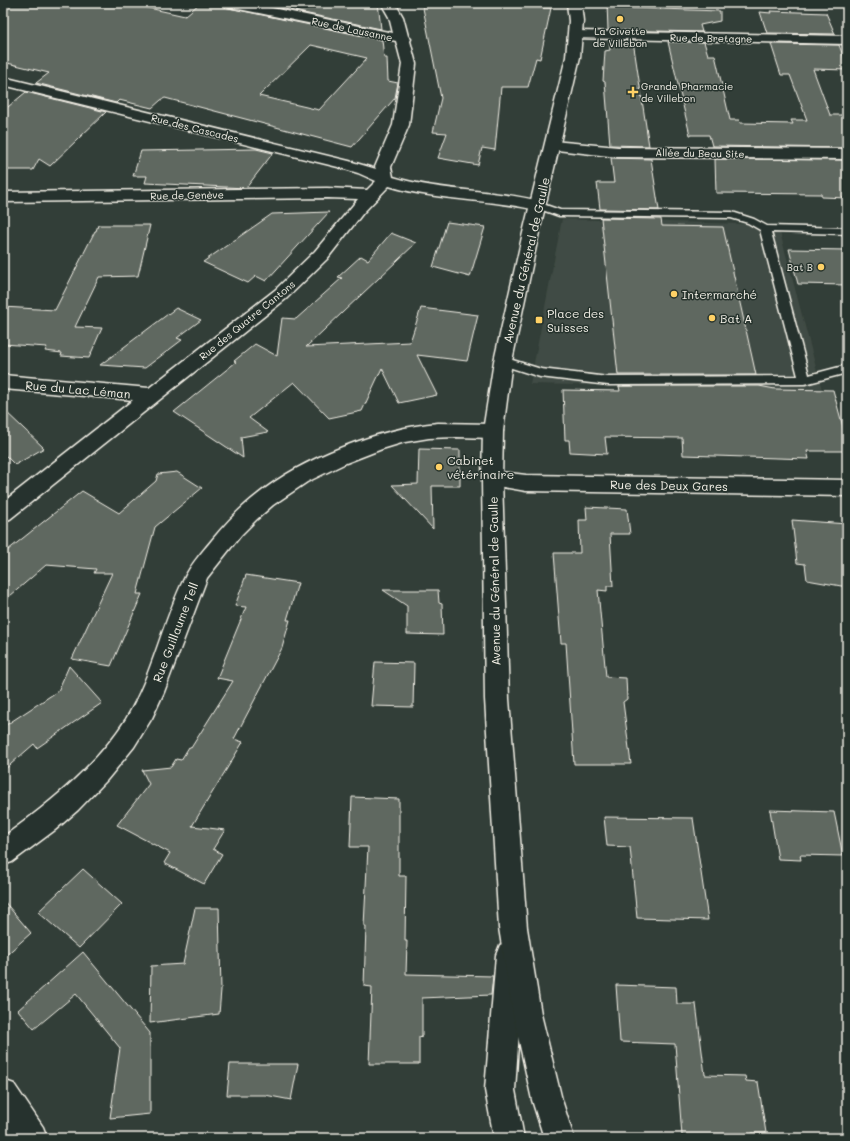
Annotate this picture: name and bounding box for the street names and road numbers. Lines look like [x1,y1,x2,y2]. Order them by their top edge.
street label: Rue de Lausanne [310,14,394,44]
street label: Rue de Bretagne [670,30,752,46]
street label: Rue des Cascades [150,110,240,146]
street label: Allée du Beau Site [655,145,745,161]
street label: Avenue du Général de Gaulle [499,176,553,344]
street label: Rue de Genève [150,187,224,203]
street label: Rue des Quatre Cantons [196,277,298,363]
street label: Rue du Lac Léman [25,376,131,402]
street label: Rue des Deux Gares [610,476,728,494]
street label: Avenue du Général de Gaulle [485,496,503,666]
street label: Rue Guillaume Tell [149,580,201,684]

